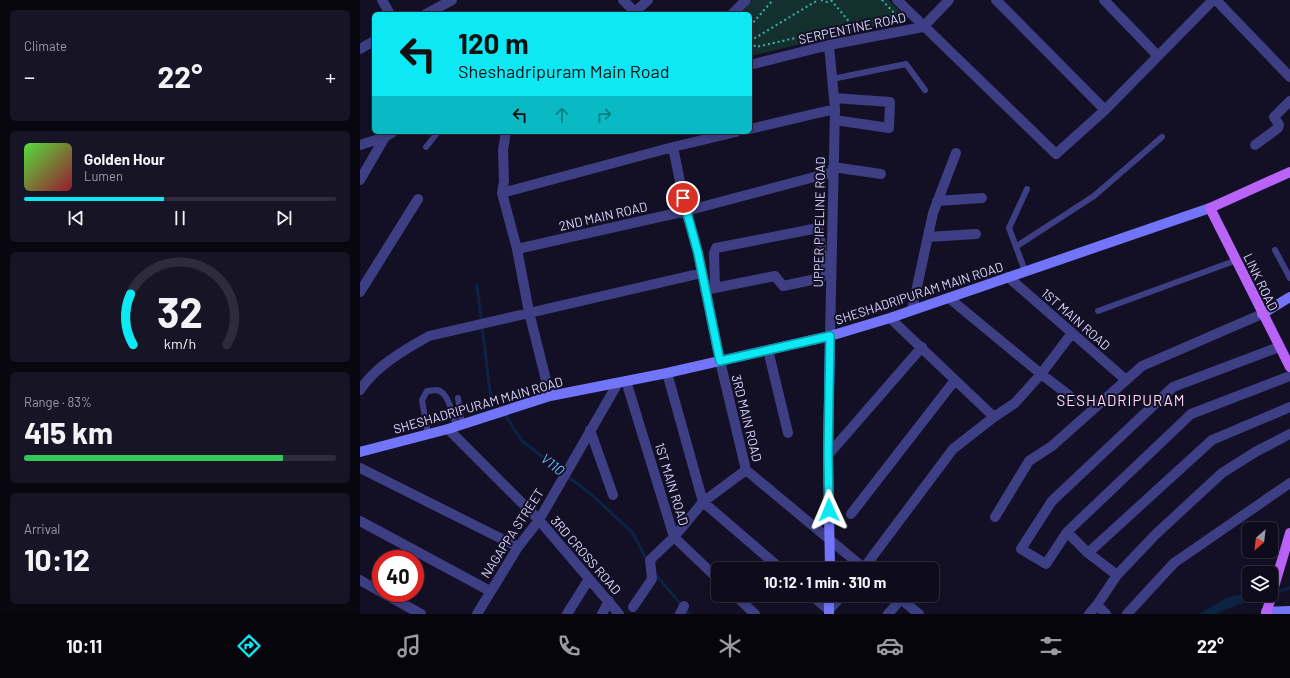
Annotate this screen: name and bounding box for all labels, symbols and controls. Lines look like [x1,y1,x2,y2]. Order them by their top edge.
street label: SERPENTINE ROAD [797,9,907,47]
text: 120 m [458,26,529,60]
icon: left [392,28,444,80]
text: Climate [24,38,67,54]
text: 22° [158,58,202,94]
text: Sheshadripuram Main Road [458,60,670,82]
text: − [24,63,35,89]
text: + [325,63,336,89]
icon: left [509,104,531,126]
icon: ahead [551,104,573,126]
icon: right [593,104,615,126]
text: Golden Hour [84,150,165,168]
street label: UPPER PIPELINE ROAD [810,157,828,287]
text: Lumen [84,168,123,184]
pin [666,181,700,215]
icon: arrive [672,187,694,209]
street label: 2ND MAIN ROAD [557,198,649,234]
icon: previous [65,207,87,229]
icon: pause [169,207,191,229]
icon: next [273,207,295,229]
street label: LINK ROAD [1240,251,1282,313]
street label: SHESHADRIPURAM MAIN ROAD [833,258,1005,328]
street label: 1ST MAIN ROAD [1038,285,1114,353]
text: 32 [157,286,203,336]
text: km/h [164,335,196,352]
street label: SHESHADRIPURAM MAIN ROAD [391,373,565,437]
street label: 3RD MAIN ROAD [728,373,766,463]
district label: SESHADRIPURAM [1056,391,1186,409]
text: Range · 83% [24,394,92,410]
text: 415 km [24,414,113,450]
street label: 1ST MAIN ROAD [652,441,692,527]
water label: V110 [538,450,568,479]
street label: NAGAPPA STREET [477,485,547,581]
position arrow [808,489,850,531]
street label: 3RD CROSS ROAD [547,512,625,598]
text: Arrival [24,521,60,537]
north arrow [1242,522,1278,558]
map controls [1242,522,1278,602]
text: 10:12 [24,541,90,577]
speed limit sign: 40 [372,550,424,602]
button: layers [1242,566,1278,602]
text: 10:12 · 1 min · 310 m [764,573,886,591]
icon: directions [235,632,263,660]
icon: music [395,632,423,660]
icon: phone [555,632,583,660]
icon: climate [716,632,744,660]
icon: car [876,632,904,660]
icon: filters [1037,632,1065,660]
text: 10:11 [66,635,102,657]
text: 22° [1197,635,1224,657]

